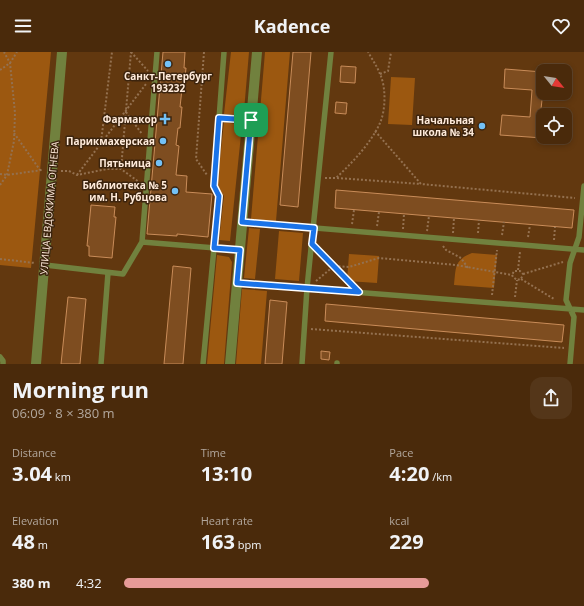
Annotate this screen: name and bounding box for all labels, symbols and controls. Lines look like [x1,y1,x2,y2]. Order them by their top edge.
text: Kadence [254,14,330,38]
icon: menu [12,15,34,37]
icon: heart [550,15,572,37]
marker: Санкт-Петербург 193232 [163,59,173,69]
north arrow [536,64,572,100]
map controls [536,64,572,144]
place label: Санкт-Петербург 193232 [124,69,212,95]
pin [234,103,268,137]
button: locate [536,108,572,144]
icon: arrive [240,109,262,131]
place label: Фармакор [103,112,157,126]
place label: Начальная школа № 34 [413,113,474,139]
marker: Фармакор [160,114,170,124]
marker: Начальная школа № 34 [477,121,487,131]
place label: Парикмахерская [66,134,155,148]
marker: Парикмахерская [158,136,168,146]
street label: УЛИЦА ЕВДОКИМА ОГНЕВА [36,140,62,275]
place label: Пятьница [99,156,151,170]
marker: Пятьница [154,158,164,168]
place label: Библиотека № 5 им. Н. Рубцова [82,178,167,204]
marker: Библиотека № 5 им. Н. Рубцова [170,186,180,196]
text: Morning run [12,374,149,404]
button: share [530,377,572,419]
text: 06:09 · 8 × 380 m [12,404,115,422]
text: Distance [12,445,56,460]
text: Time [201,445,226,460]
text: Pace [389,445,414,460]
text: 3.04 [12,460,52,487]
text: 13:10 [201,460,252,487]
text: 4:20 [389,460,429,487]
text: km [52,469,71,484]
text: /km [429,469,452,484]
text: Elevation [12,513,59,528]
text: Heart rate [201,513,253,528]
text: kcal [389,513,409,528]
text: 48 [12,528,35,555]
text: 163 [201,528,235,555]
text: 229 [389,528,424,555]
text: m [35,537,48,552]
text: bpm [235,537,261,552]
text: 380 m [12,574,50,592]
text: 4:32 [76,574,102,592]

